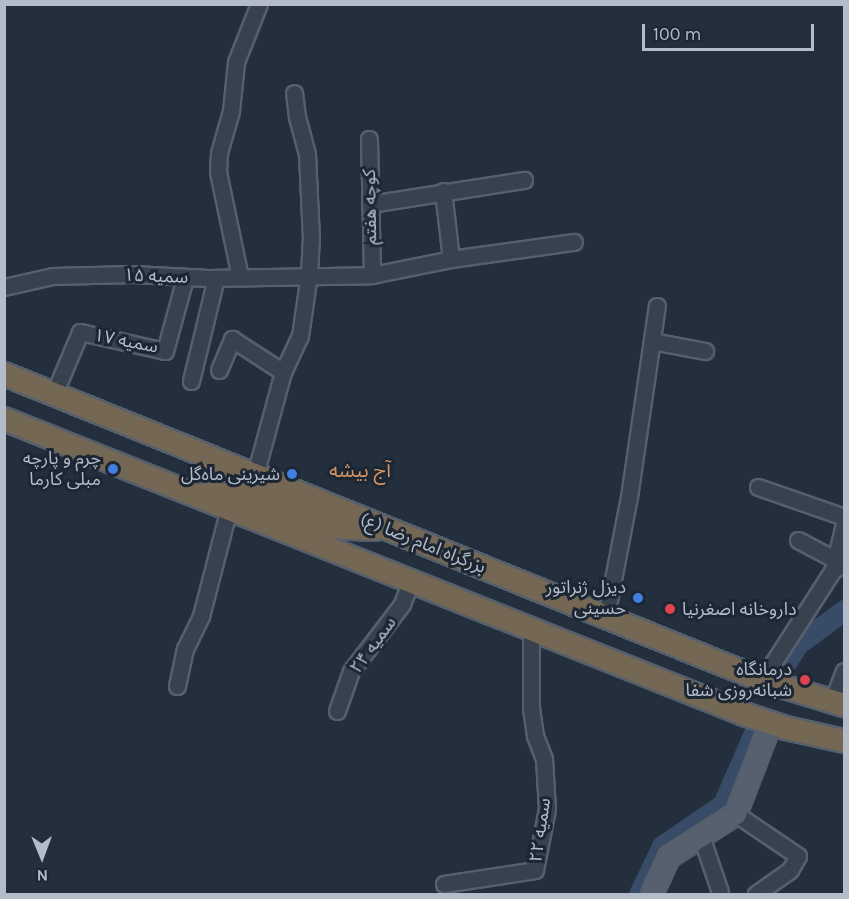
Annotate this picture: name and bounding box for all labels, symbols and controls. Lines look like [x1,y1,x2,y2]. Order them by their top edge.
scale bar [645,12,818,50]
text: 100 m [653,23,701,45]
street label: کوچه هفتم [359,169,381,245]
street label: سمیه ۱۵ [123,264,189,288]
street label: سمیه ۱۷ [92,324,160,358]
place label: چرم و پارچه مبلی کارما [23,448,101,490]
district label: آج بیشه [329,458,391,482]
marker: چرم و پارچه مبلی کارما [106,462,120,476]
place label: شیرینی ماه‌گل [181,463,280,485]
marker: شیرینی ماه‌گل [285,467,299,481]
street label: بزرگراه امام رضا (ع) [357,508,489,578]
place label: دیزل ژنراتور حسینی [546,577,626,620]
marker: دیزل ژنراتور حسینی [631,591,645,605]
place label: داروخانه اصغرنیا [682,598,797,620]
marker: داروخانه اصغرنیا [663,602,677,616]
street label: سمیه ۲۴ [345,612,401,678]
place label: درمانگاه شبانه‌روزی شفا [685,659,792,702]
marker: درمانگاه شبانه‌روزی شفا [796,671,814,689]
street label: سمیه ۲۲ [525,796,555,864]
north arrow [12,827,72,887]
text: N [36,866,48,885]

